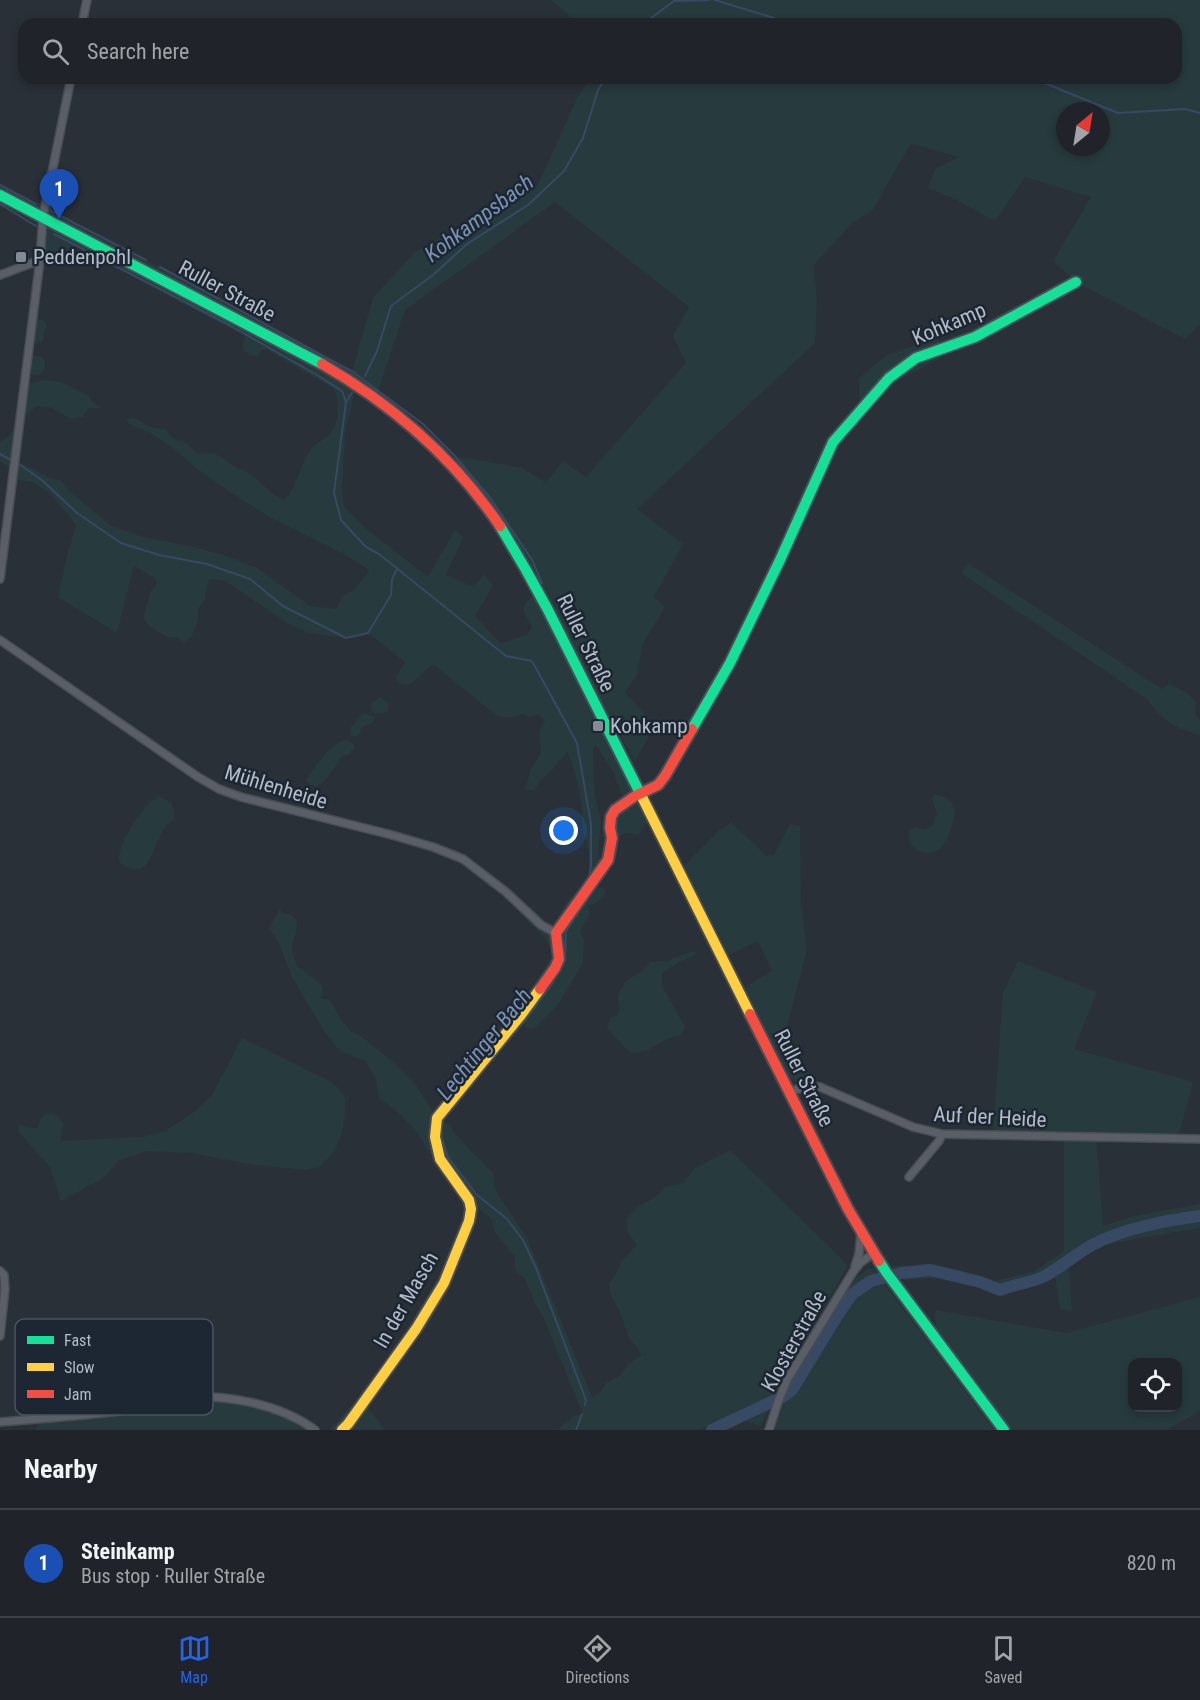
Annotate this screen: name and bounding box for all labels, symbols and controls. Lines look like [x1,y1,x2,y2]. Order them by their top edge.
search box [18,18,1182,84]
icon: search [39,35,72,68]
text: Search here [87,39,189,64]
north arrow [1056,102,1110,156]
water label: Kohkampsbach [420,169,538,267]
pin: 1 [40,170,78,219]
place label: Peddenpohl [33,245,131,269]
marker: Peddenpohl [14,250,28,264]
street label: Ruller Straße [175,256,280,327]
street label: Kohkamp [909,298,989,350]
street label: Ruller Straße [552,590,620,696]
place label: Kohkamp [610,714,688,738]
marker: Kohkamp [591,719,605,733]
street label: Mühlenheide [222,760,330,814]
your location [549,816,578,845]
water label: Lechtinger Bach [432,983,536,1105]
street label: Ruller Straße [769,1025,839,1131]
street label: Auf der Heide [933,1102,1047,1132]
street label: In der Masch [369,1248,443,1352]
street label: Klosterstraße [756,1286,832,1396]
legend [15,1319,213,1415]
text: Fast [64,1331,91,1350]
text: Slow [64,1358,94,1377]
map controls [1128,1358,1182,1412]
button: locate [1128,1358,1182,1412]
text: Jam [64,1385,91,1404]
text: Nearby [24,1454,98,1484]
text: Steinkamp [81,1539,175,1564]
text: 1 [38,1551,49,1575]
text: 820 m [1127,1551,1176,1575]
text: Bus stop · Ruller Straße [81,1564,265,1588]
tab: Map [178,1632,211,1687]
tab: Directions [566,1632,629,1687]
tab: Saved [984,1632,1022,1687]

